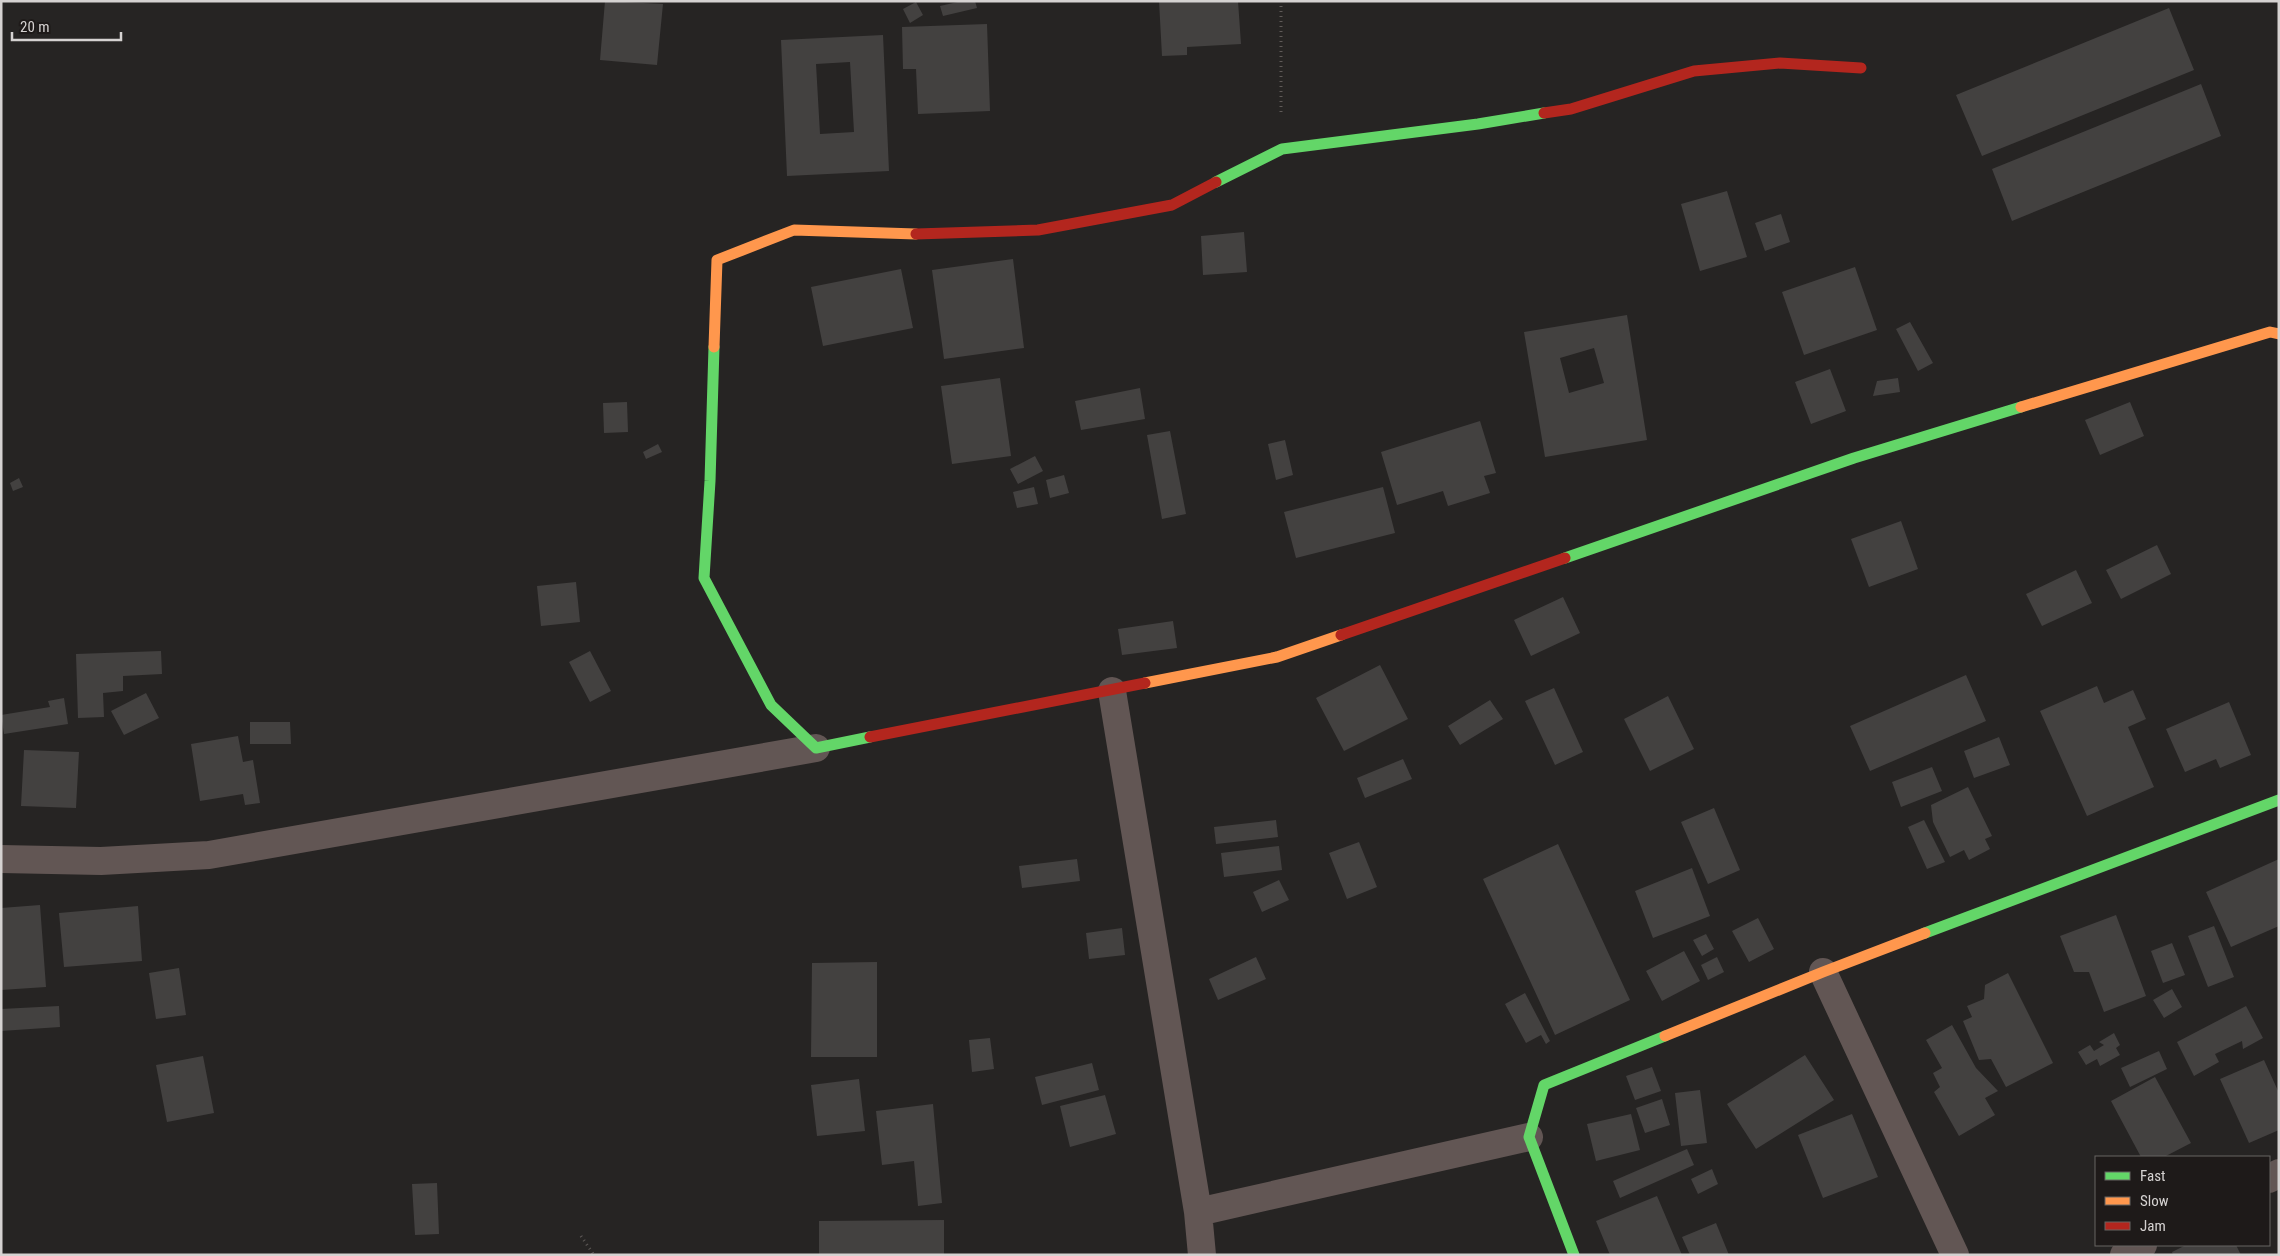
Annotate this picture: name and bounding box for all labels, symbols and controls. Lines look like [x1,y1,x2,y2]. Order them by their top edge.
scale bar [12,10,121,42]
text: 20 m [20,18,50,36]
legend [2095,1156,2270,1246]
text: Fast [2140,1167,2165,1185]
text: Slow [2140,1192,2169,1210]
text: Jam [2140,1217,2166,1235]

